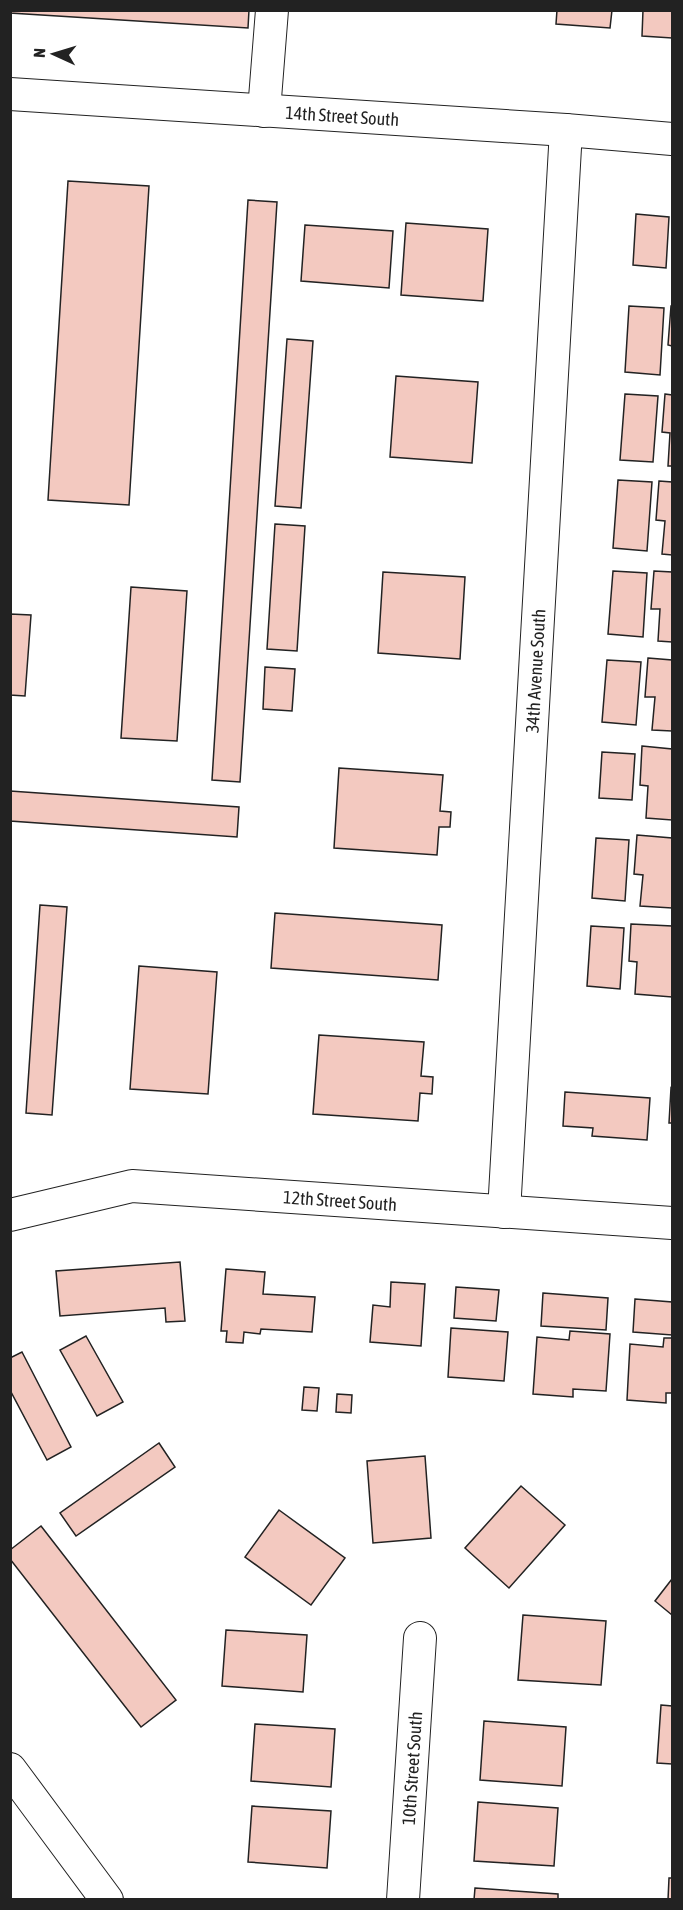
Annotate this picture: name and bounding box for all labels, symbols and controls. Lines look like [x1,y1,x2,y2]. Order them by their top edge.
north arrow [24,24,84,84]
text: N [30,48,48,58]
street label: 14th Street South [285,101,400,130]
street label: 34th Avenue South [521,608,549,734]
street label: 12th Street South [283,1186,398,1215]
street label: 10th Street South [397,1711,426,1826]

